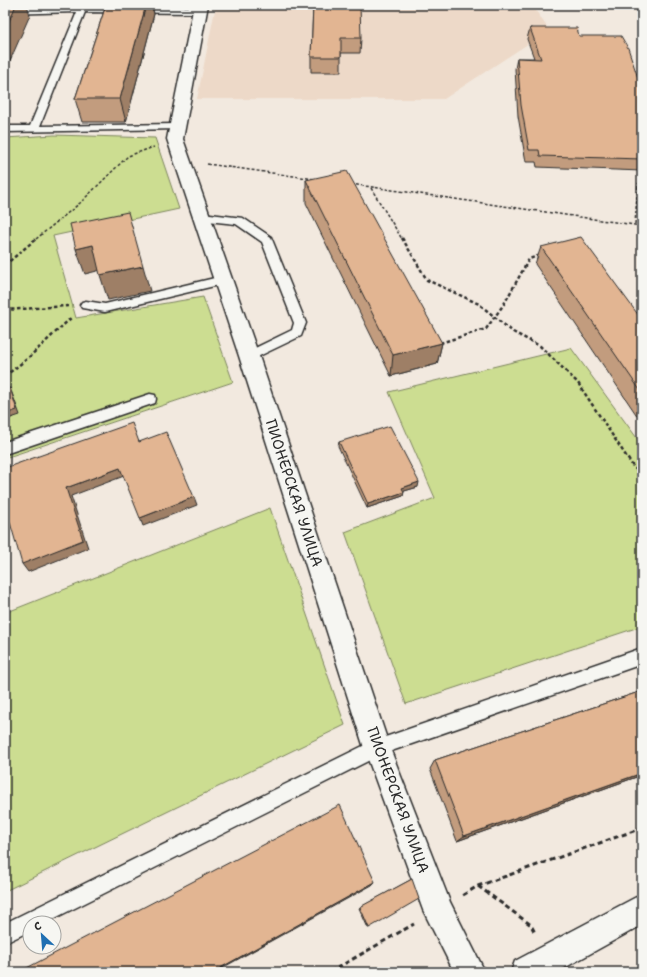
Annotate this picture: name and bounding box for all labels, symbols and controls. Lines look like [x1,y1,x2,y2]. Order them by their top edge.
street label: ПИОНЕРСКАЯ УЛИЦА [261,417,327,570]
street label: ПИОНЕРСКАЯ УЛИЦА [362,724,434,876]
north arrow [22,915,62,955]
text: С [32,918,44,935]

